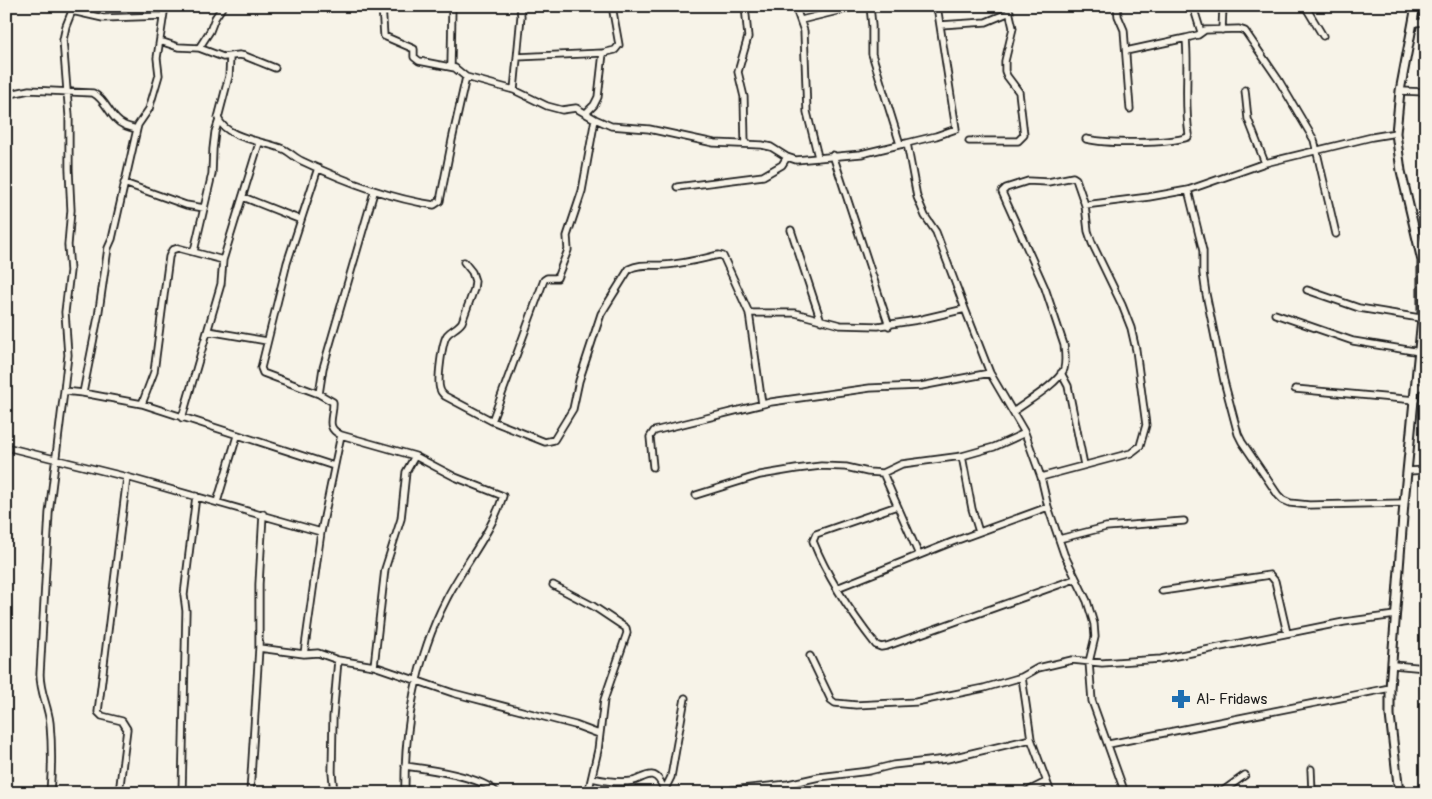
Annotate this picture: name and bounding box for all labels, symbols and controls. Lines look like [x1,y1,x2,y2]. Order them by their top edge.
pharmacy icon: Al- Fridaws [1170,688,1192,710]
place label: Al- Fridaws [1196,690,1267,709]

